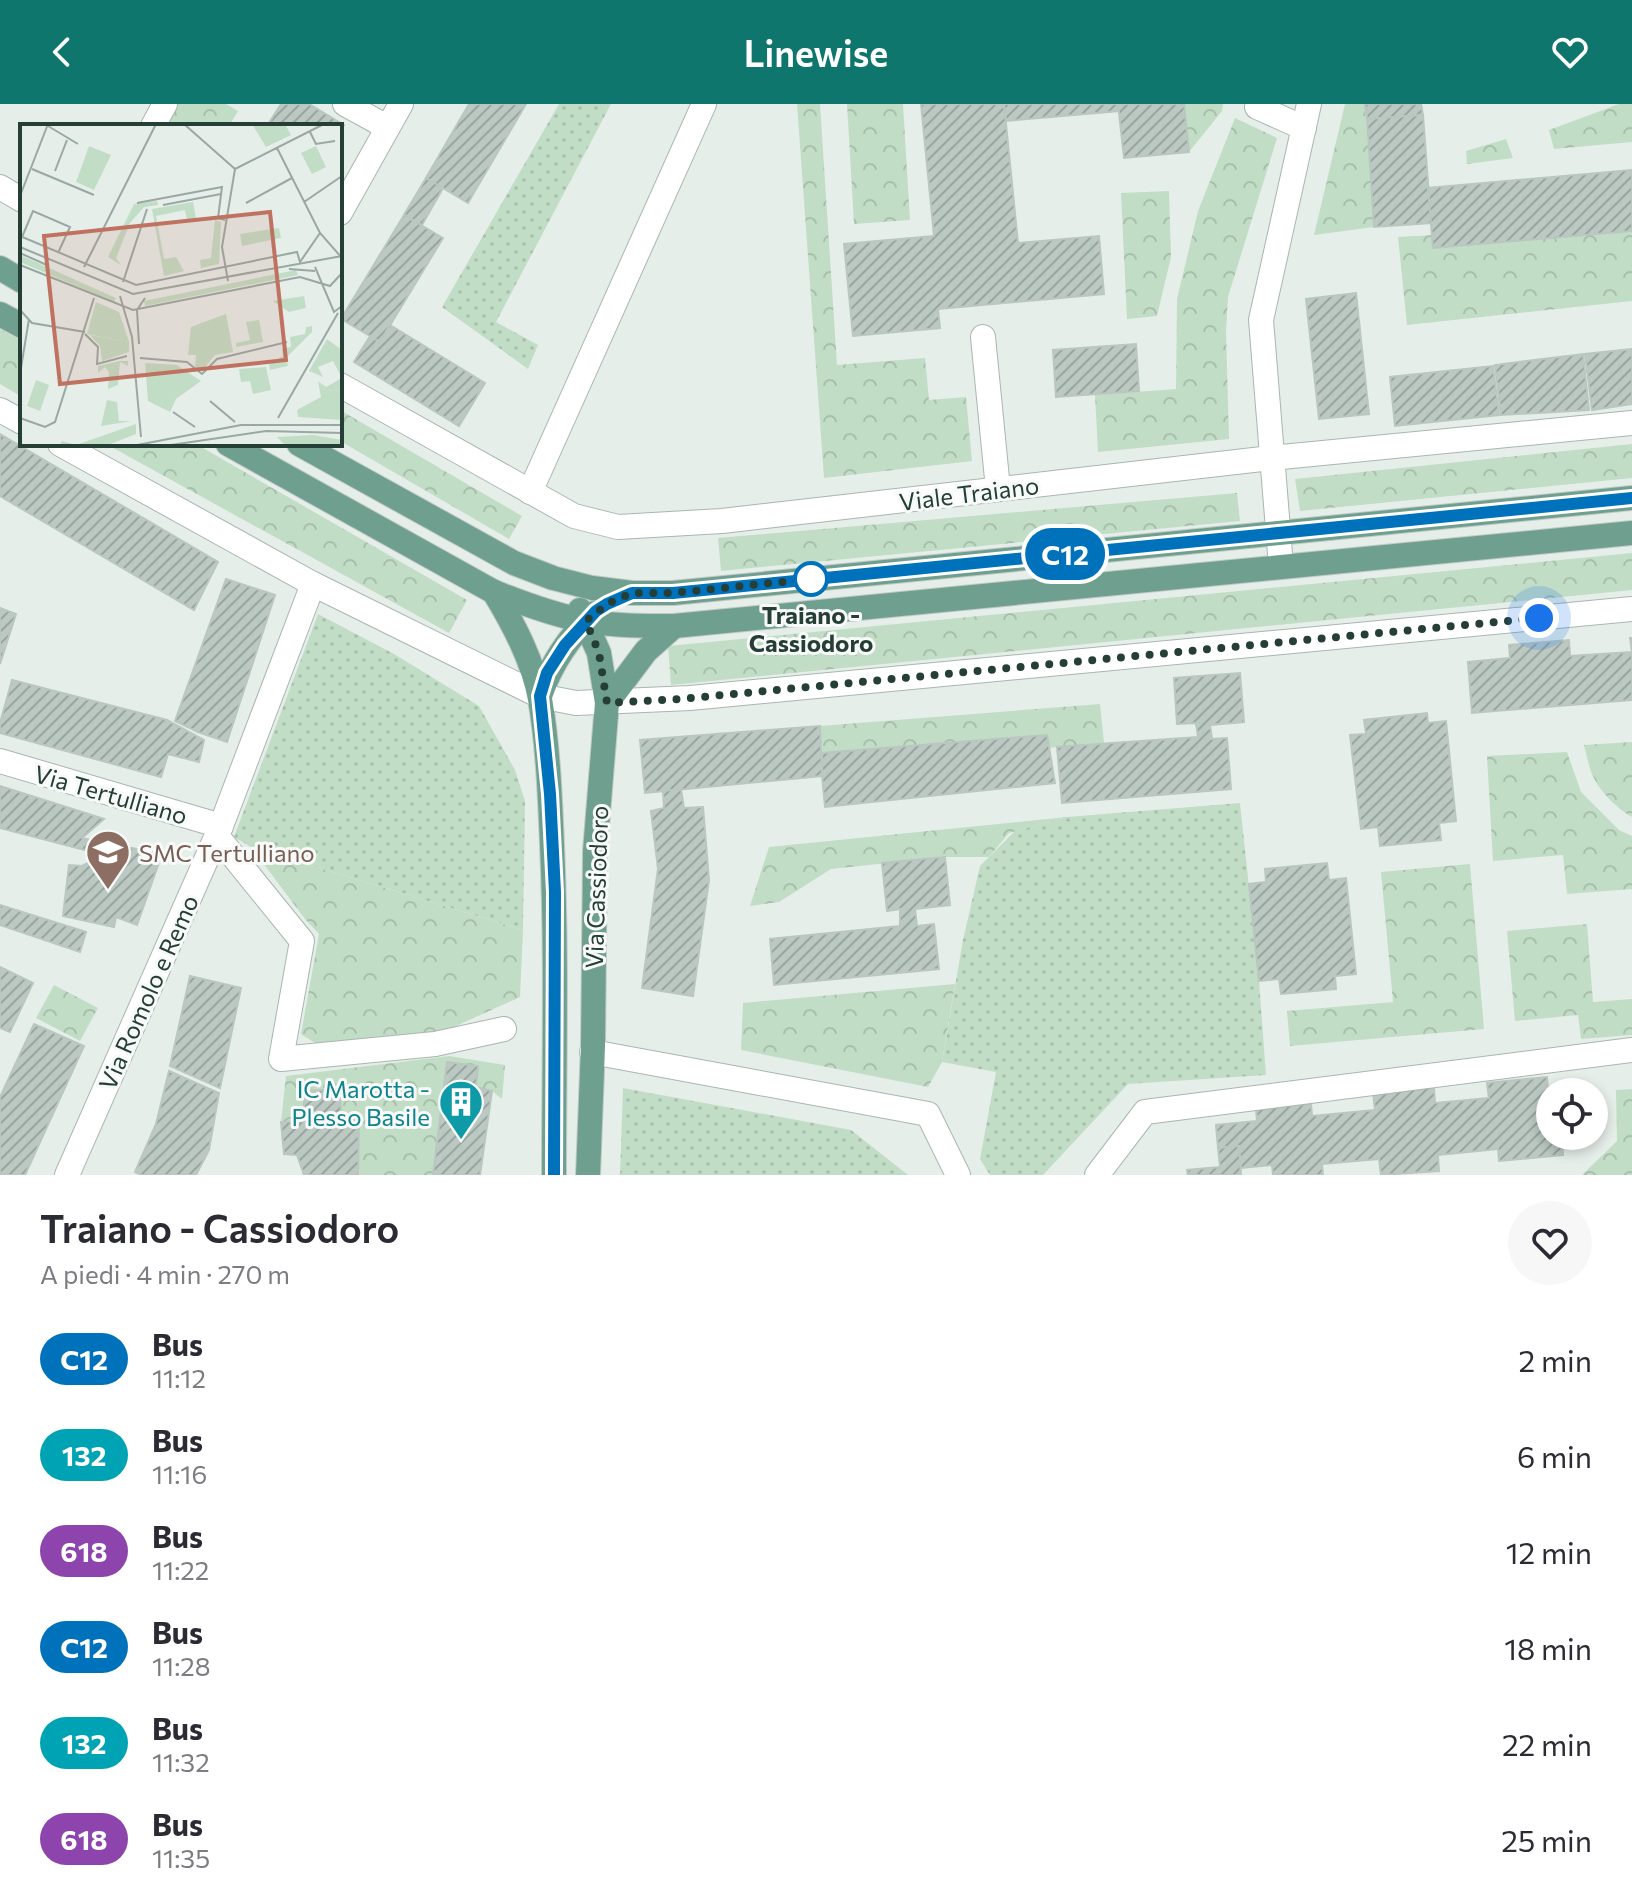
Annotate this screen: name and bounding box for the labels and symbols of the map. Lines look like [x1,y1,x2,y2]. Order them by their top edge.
inset map [20,124,342,446]
street label: Viale Traiano [897,470,1041,516]
line badge: C12 [1019,528,1111,580]
marker: Traiano - Cassiodoro [794,562,828,596]
your location [1519,598,1559,638]
place label: Traiano - Cassiodoro [749,600,873,657]
street label: Via Tertulliano [31,758,191,830]
street label: Via Cassiodoro [579,805,613,969]
school or university icon: SMC Tertulliano [84,828,132,891]
place label: SMC Tertulliano [139,838,315,867]
street label: Via Romolo e Remo [92,890,204,1094]
place label: IC Marotta - Plesso Basile [292,1074,430,1131]
building icon: IC Marotta - Plesso Basile [437,1078,485,1141]

